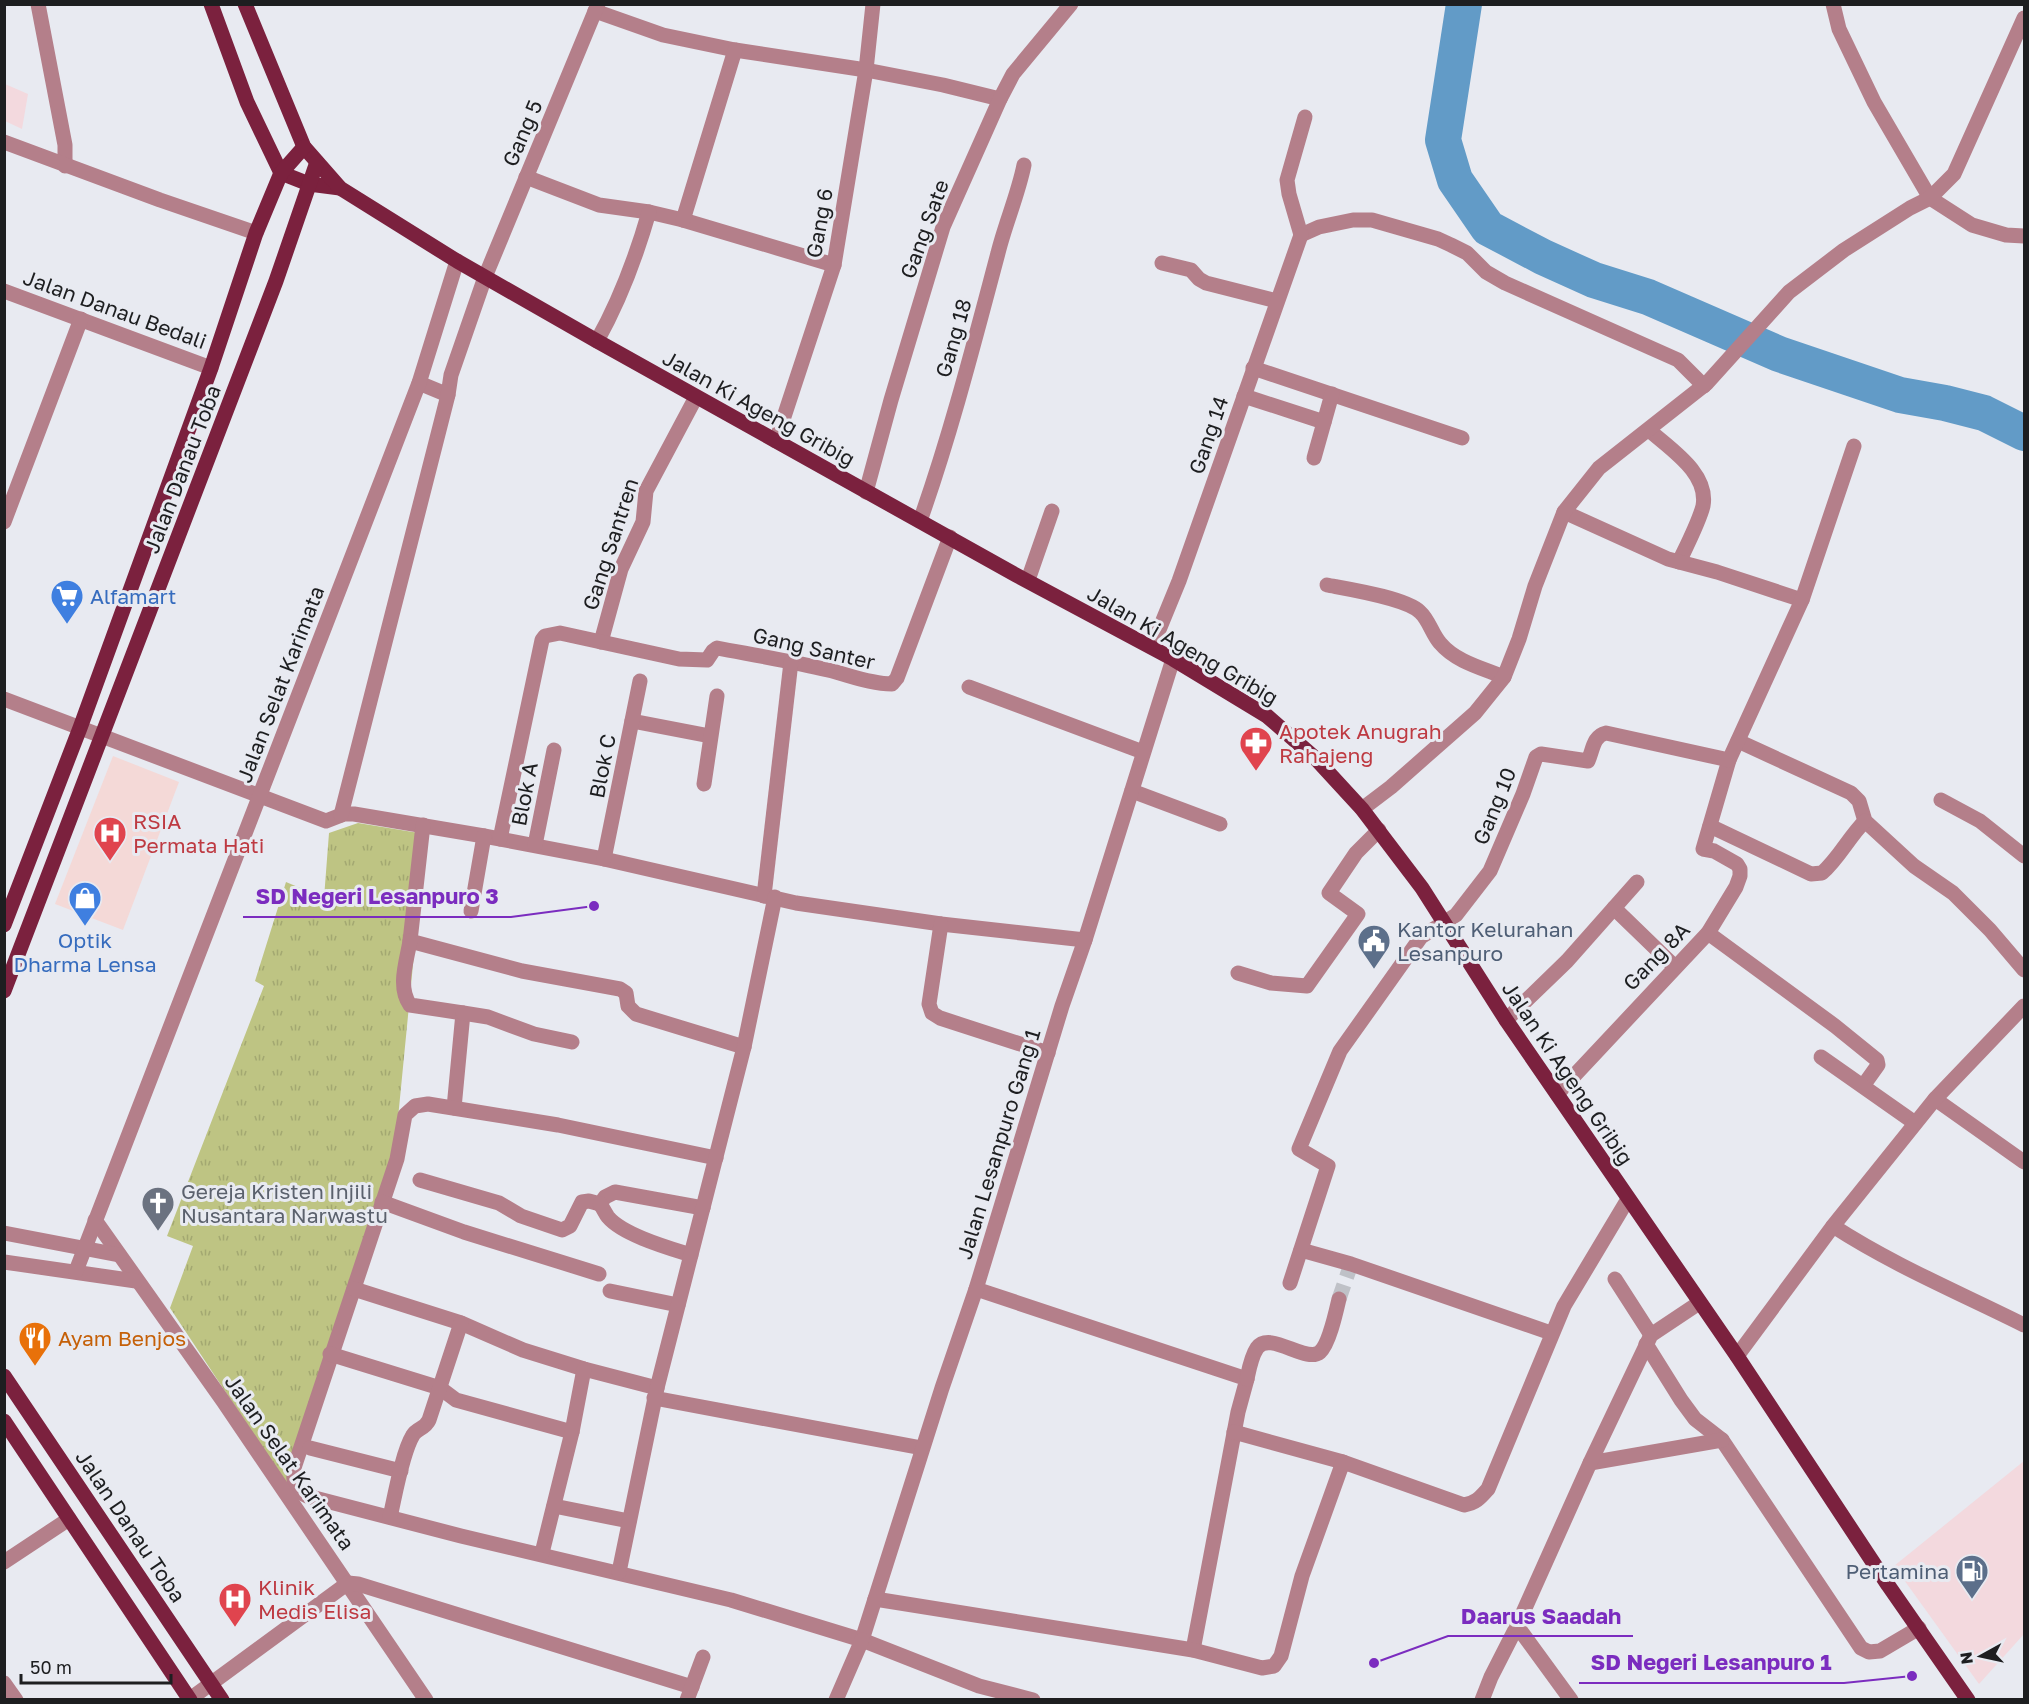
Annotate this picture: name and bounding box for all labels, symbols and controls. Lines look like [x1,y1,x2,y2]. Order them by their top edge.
street label: Gang 5 [496,96,548,170]
street label: Gang Sate [894,176,954,282]
street label: Gang 6 [800,186,838,260]
street label: Jalan Danau Bedali [20,264,210,354]
street label: Gang 18 [929,296,977,380]
street label: Jalan Ki Ageng Gribig [658,344,860,472]
street label: Jalan Danau Toba [138,381,226,557]
street label: Gang 14 [1183,393,1233,477]
street label: Gang Santren [576,475,644,613]
supermarket icon: Alfamart [49,578,85,625]
street label: Jalan Ki Ageng Gribig [1083,580,1283,710]
street label: Jalan Selat Karimata [231,582,329,786]
place label: Alfamart [90,583,177,609]
street label: Gang Santer [750,621,878,675]
place label: Apotek Anugrah Rahajeng [1279,718,1442,768]
pharmacy icon: Apotek Anugrah Rahajeng [1238,725,1274,772]
street label: Blok C [583,732,621,800]
street label: Blok A [505,760,543,828]
street label: Gang 10 [1467,764,1521,848]
place label: RSIA Permata Hati [133,808,264,858]
hospital icon: RSIA Permata Hati [92,815,128,862]
callout: SD Negeri Lesanpuro 3 [243,877,511,917]
shop icon: Optik Dharma Lensa [67,880,103,927]
text: SD Negeri Lesanpuro 3 [255,882,499,909]
place label: Kantor Kelurahan Lesanpuro [1397,916,1574,966]
street label: Gang 8A [1617,917,1695,995]
public building icon: Kantor Kelurahan Lesanpuro [1356,923,1392,970]
place label: Optik Dharma Lensa [13,927,157,977]
street label: Jalan Ki Ageng Gribig [1497,976,1639,1170]
street label: Jalan Lesanpuro Gang 1 [951,1026,1045,1262]
place label: Gereja Kristen Injili Nusantara Narwastu [181,1178,388,1228]
church icon: Gereja Kristen Injili Nusantara Narwastu [140,1185,176,1232]
restaurant icon: Ayam Benjos [17,1320,53,1367]
place label: Ayam Benjos [58,1325,186,1351]
street label: Jalan Selat Karimata [220,1369,360,1555]
street label: Jalan Danau Toba [70,1445,192,1607]
fuel station icon: Pertamina [1954,1553,1990,1600]
place label: Pertamina [1845,1558,1949,1584]
place label: Klinik Medis Elisa [258,1574,371,1624]
hospital icon: Klinik Medis Elisa [217,1581,253,1628]
callout: Daarus Saadah [1448,1596,1633,1636]
text: Daarus Saadah [1461,1602,1621,1629]
north arrow [1951,1626,2011,1686]
callout: SD Negeri Lesanpuro 1 [1579,1643,1844,1683]
scale bar [21,1647,171,1685]
text: SD Negeri Lesanpuro 1 [1590,1648,1832,1675]
text: N [1955,1651,1977,1666]
text: 50 m [30,1656,72,1678]

